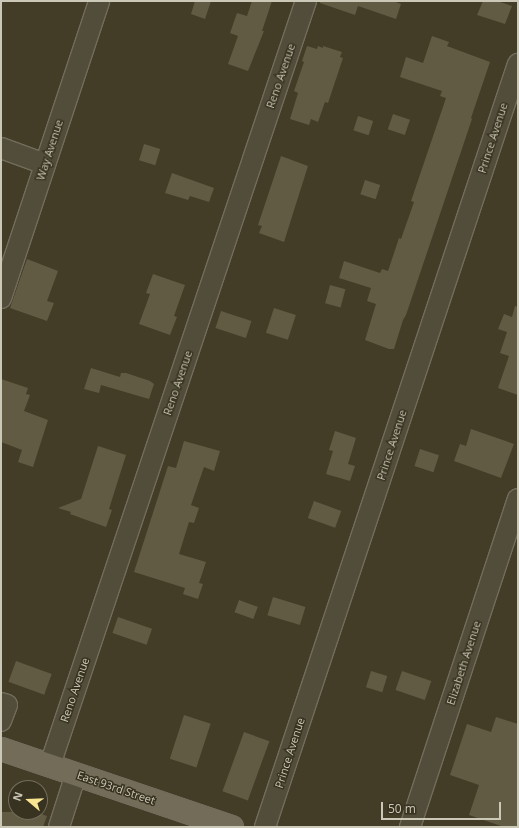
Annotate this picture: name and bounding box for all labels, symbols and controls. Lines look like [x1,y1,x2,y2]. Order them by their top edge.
street label: Reno Avenue [264,42,298,110]
street label: Prince Avenue [475,101,511,175]
street label: Way Avenue [34,118,66,182]
street label: Reno Avenue [161,349,195,417]
street label: Prince Avenue [374,408,410,482]
street label: Elizabeth Avenue [444,619,484,707]
street label: Reno Avenue [58,656,92,724]
street label: Prince Avenue [272,716,308,790]
street label: East 93rd Street [75,768,157,808]
north arrow [8,780,48,820]
text: N [9,790,26,803]
scale bar [383,794,503,820]
text: 50 m [388,800,416,817]

